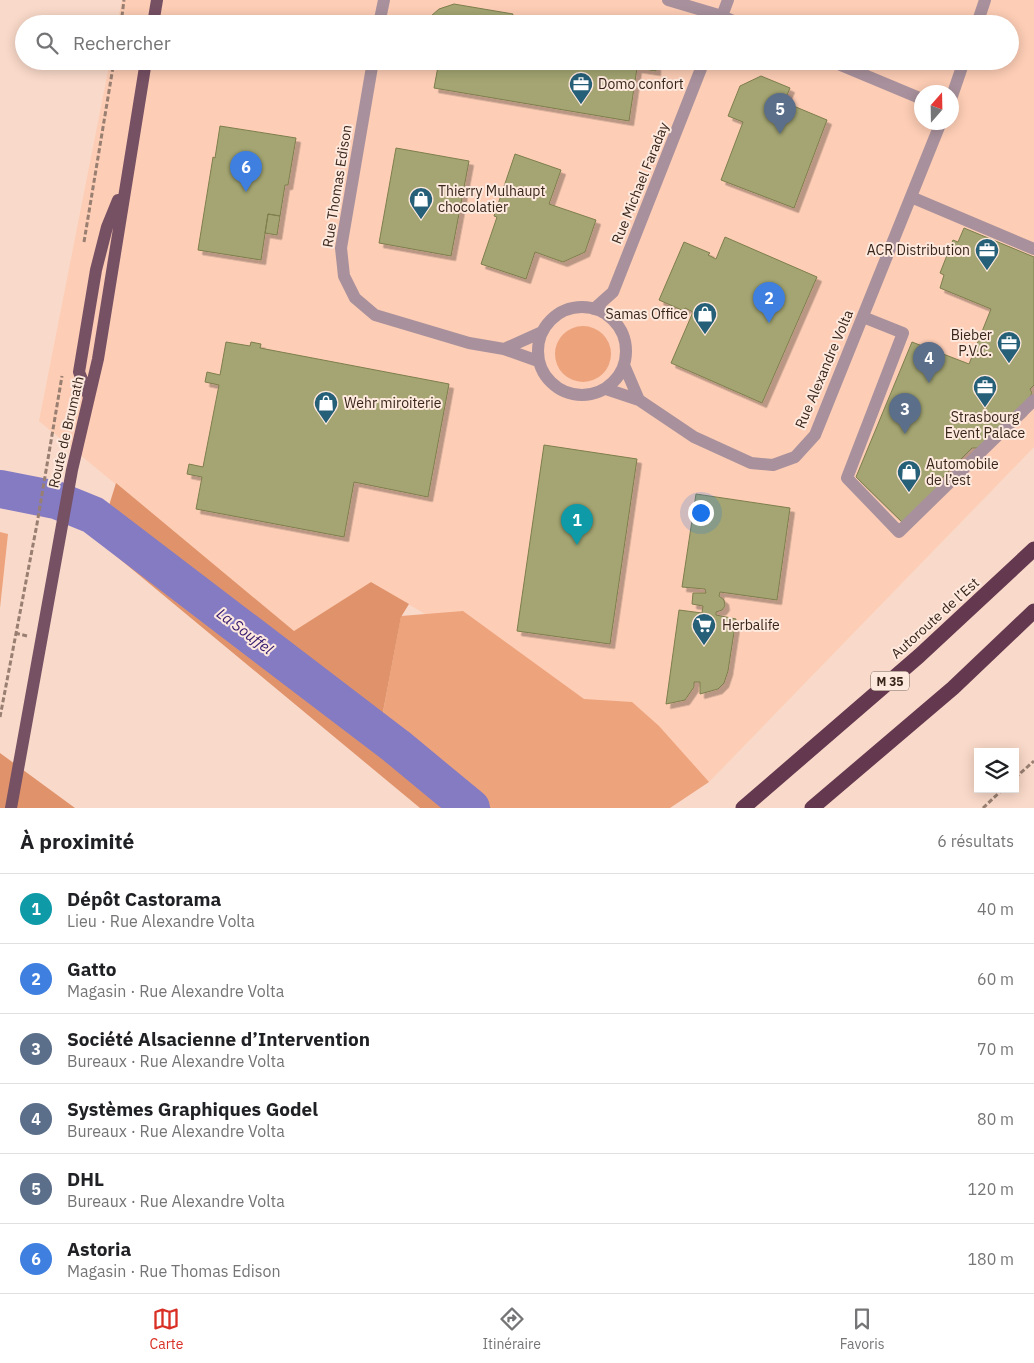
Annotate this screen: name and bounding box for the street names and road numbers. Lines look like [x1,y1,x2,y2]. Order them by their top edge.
street label: Rue Michael Faraday [607,119,673,247]
street label: Rue Thomas Edison [318,123,356,249]
street label: Rue Alexandre Volta [791,307,857,431]
street label: Route de Brumath [44,374,88,490]
street label: Autoroute de l’Est [887,574,983,662]
road number: M 35 [871,671,909,690]

